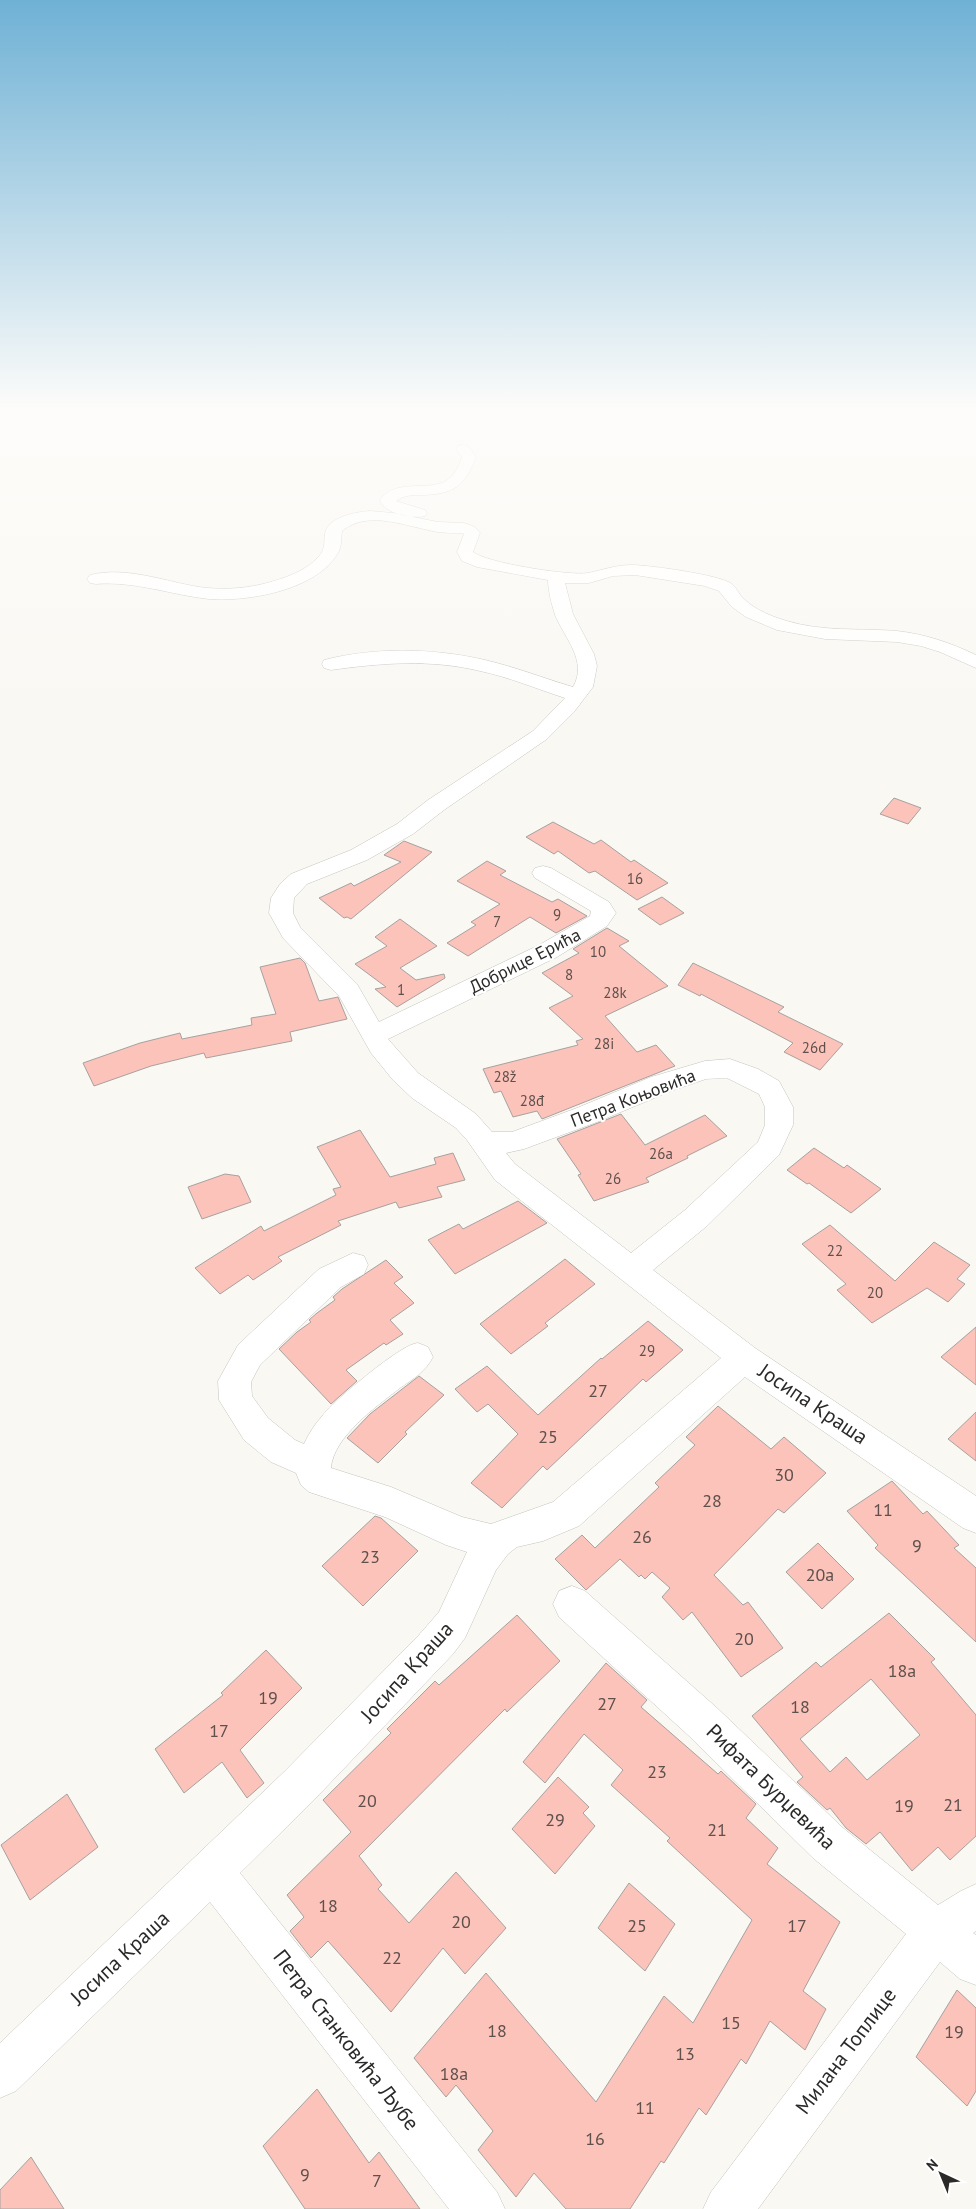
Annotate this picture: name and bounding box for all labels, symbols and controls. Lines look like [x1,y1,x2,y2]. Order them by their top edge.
house number: 16 [627,869,643,888]
house number: 9 [553,905,561,924]
house number: 7 [493,912,501,931]
street label: Добрице Ерића [465,923,584,999]
house number: 10 [590,942,606,961]
house number: 8 [565,965,573,984]
house number: 1 [397,980,405,999]
house number: 28k [603,983,628,1002]
house number: 28i [594,1034,614,1053]
house number: 26d [802,1038,826,1057]
street label: Петра Коњовића [567,1063,699,1132]
house number: 28ž [493,1067,517,1086]
house number: 28đ [520,1091,545,1110]
house number: 26a [649,1144,673,1163]
house number: 26 [605,1169,621,1188]
house number: 22 [827,1241,843,1260]
house number: 20 [867,1283,883,1302]
house number: 29 [639,1341,655,1360]
street label: Јосипа Краша [753,1357,873,1450]
house number: 27 [588,1379,608,1402]
house number: 25 [538,1425,558,1448]
house number: 30 [774,1463,794,1486]
house number: 28 [702,1489,722,1512]
house number: 11 [873,1498,893,1521]
house number: 26 [632,1525,652,1548]
house number: 9 [912,1534,922,1557]
house number: 23 [360,1545,380,1568]
house number: 20a [806,1563,834,1586]
street label: Јосипа Краша [354,1616,459,1728]
house number: 20 [734,1627,754,1650]
house number: 18a [888,1659,916,1682]
house number: 19 [258,1686,278,1709]
house number: 27 [597,1692,617,1715]
house number: 18 [790,1695,810,1718]
street label: Рифата Бурџевића [701,1718,842,1855]
house number: 17 [209,1719,229,1742]
house number: 23 [647,1760,667,1783]
house number: 20 [357,1789,377,1812]
house number: 21 [943,1793,963,1816]
house number: 19 [894,1794,914,1817]
house number: 29 [545,1808,565,1831]
house number: 21 [707,1818,727,1841]
house number: 18 [318,1894,338,1917]
street label: Јосипа Краша [64,1905,175,2011]
house number: 20 [451,1910,471,1933]
house number: 25 [627,1914,647,1937]
house number: 17 [787,1914,807,1937]
street label: Петра Станковића Љубе [267,1944,425,2135]
house number: 22 [382,1946,402,1969]
street label: Милана Топлице [789,1982,902,2119]
house number: 15 [721,2011,741,2034]
house number: 18 [487,2019,507,2042]
house number: 19 [944,2020,964,2043]
house number: 13 [675,2042,695,2065]
house number: 18a [440,2062,468,2085]
house number: 11 [635,2096,655,2119]
house number: 16 [585,2127,605,2150]
north arrow [916,2149,966,2199]
text: N [922,2155,942,2174]
house number: 9 [300,2163,310,2186]
house number: 7 [372,2169,382,2192]

